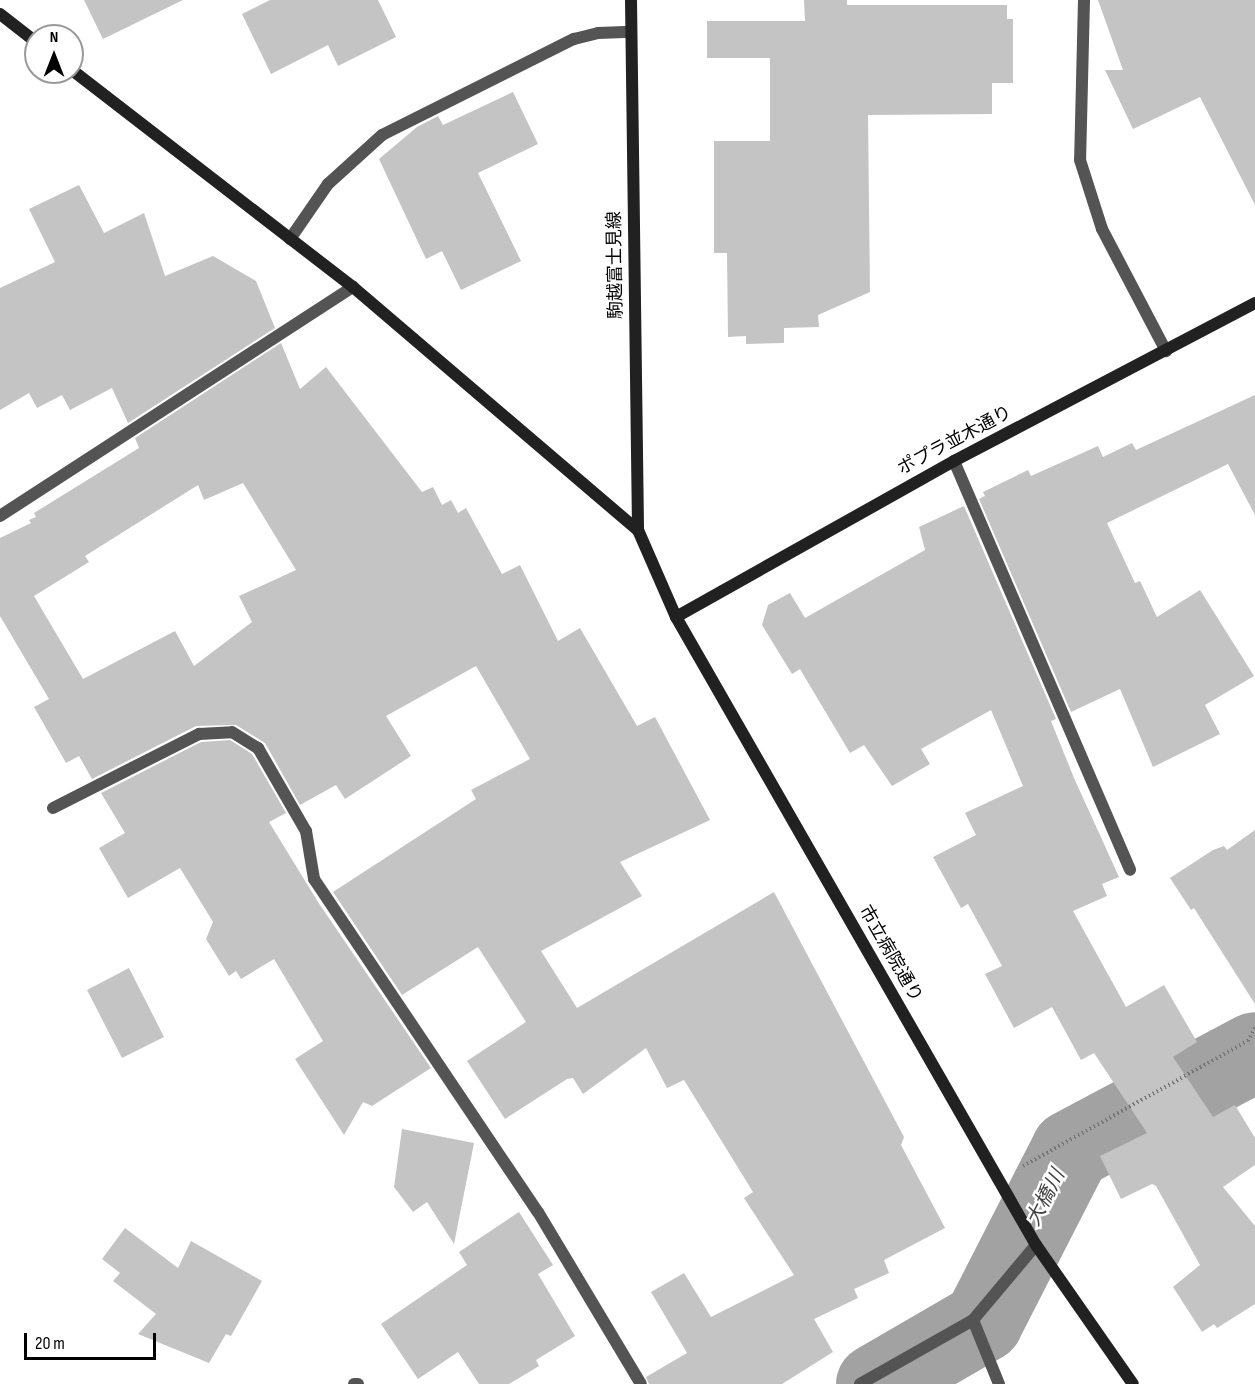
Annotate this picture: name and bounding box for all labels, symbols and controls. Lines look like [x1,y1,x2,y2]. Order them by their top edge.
north arrow [24,24,84,84]
text: N [50,28,58,47]
street label: 駒越富士見線 [604,211,628,319]
street label: ポプラ並木通り [894,402,1016,480]
street label: 市立病院通り [854,902,926,1006]
water label: 大橋川 [1022,1166,1070,1230]
scale bar [27,1321,159,1359]
text: 20 m [35,1333,65,1354]

